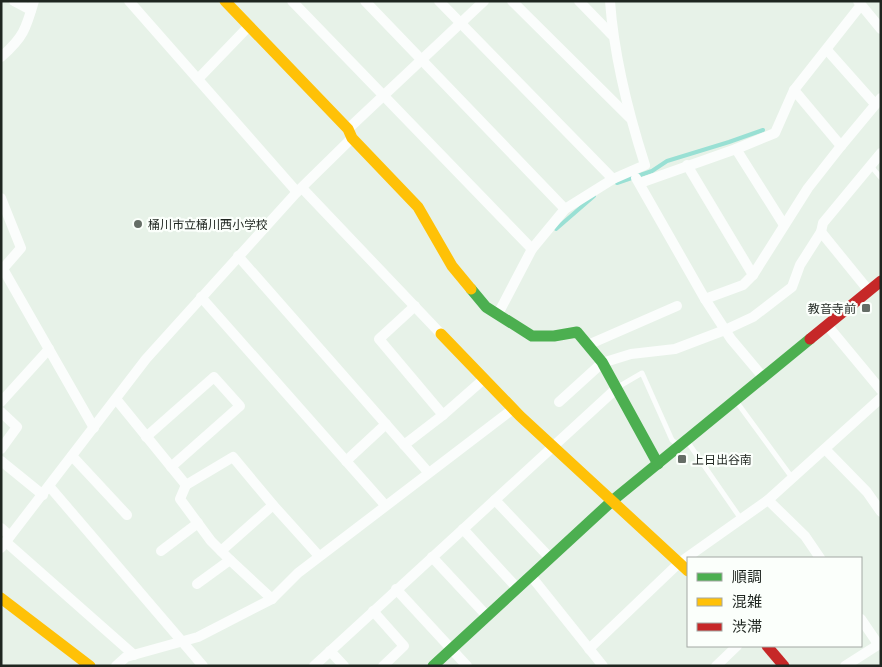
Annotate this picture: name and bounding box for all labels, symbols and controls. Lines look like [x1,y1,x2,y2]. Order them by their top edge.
place label: 桶川市立桶川西小学校 [148,217,268,232]
marker: 桶川市立桶川西小学校 [132,218,144,230]
place label: 教音寺前 [808,301,856,316]
marker: 教音寺前 [860,302,872,314]
place label: 上日出谷南 [692,452,752,467]
marker: 上日出谷南 [676,453,688,465]
legend [687,557,862,647]
text: 順調 [732,567,762,586]
text: 混雑 [732,592,762,611]
text: 渋滞 [732,617,762,636]

